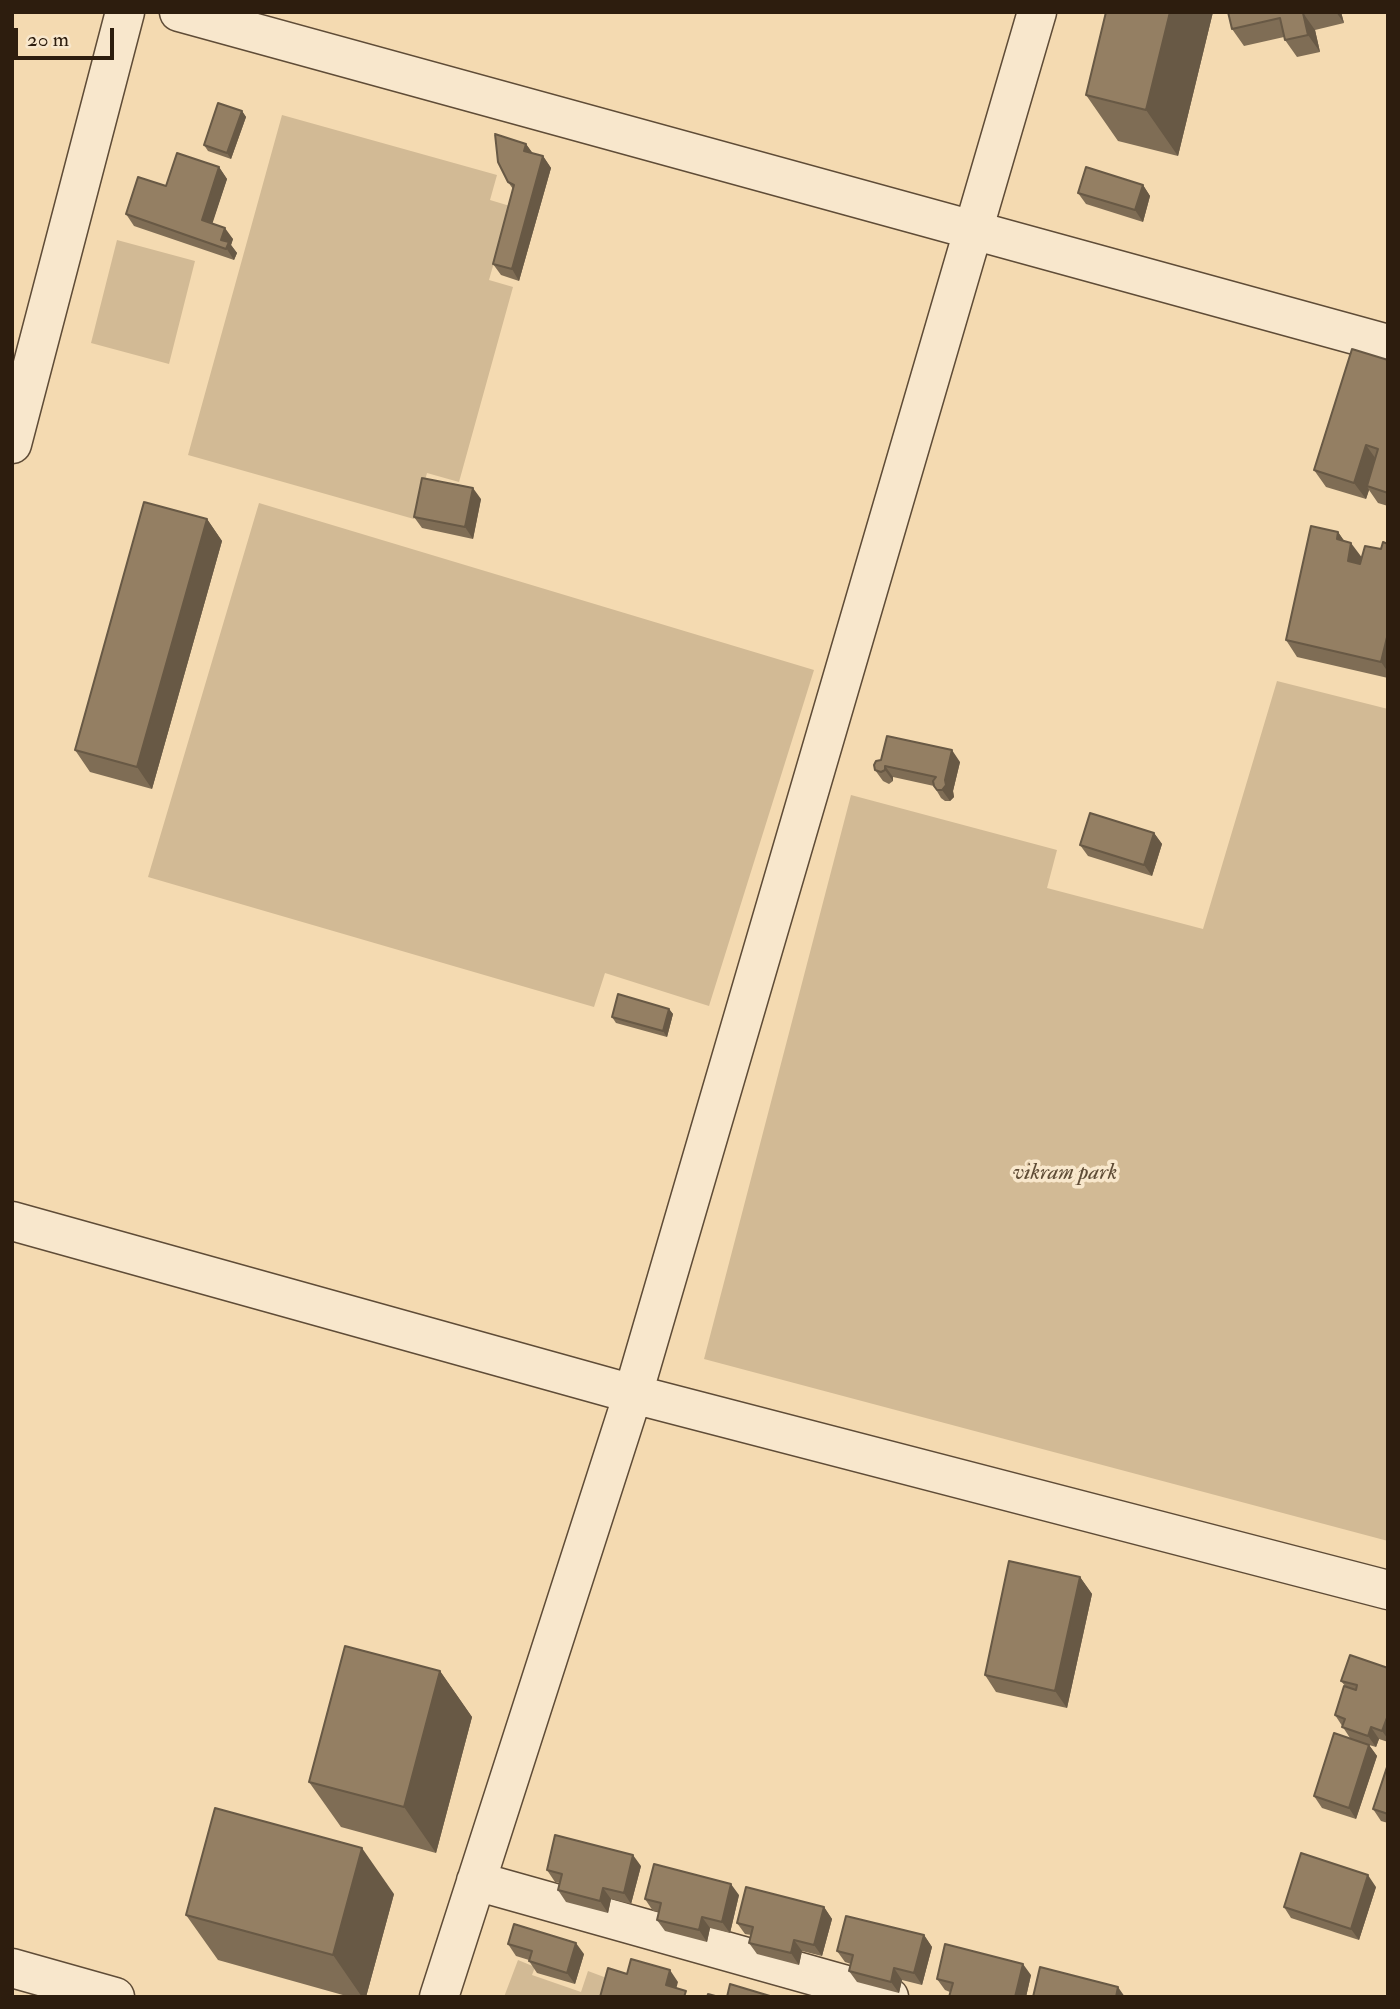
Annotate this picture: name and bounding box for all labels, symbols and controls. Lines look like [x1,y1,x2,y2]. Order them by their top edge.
scale bar [18,14,117,58]
text: 20 m [27,26,69,53]
park label: vikram park [1013,1160,1117,1188]

